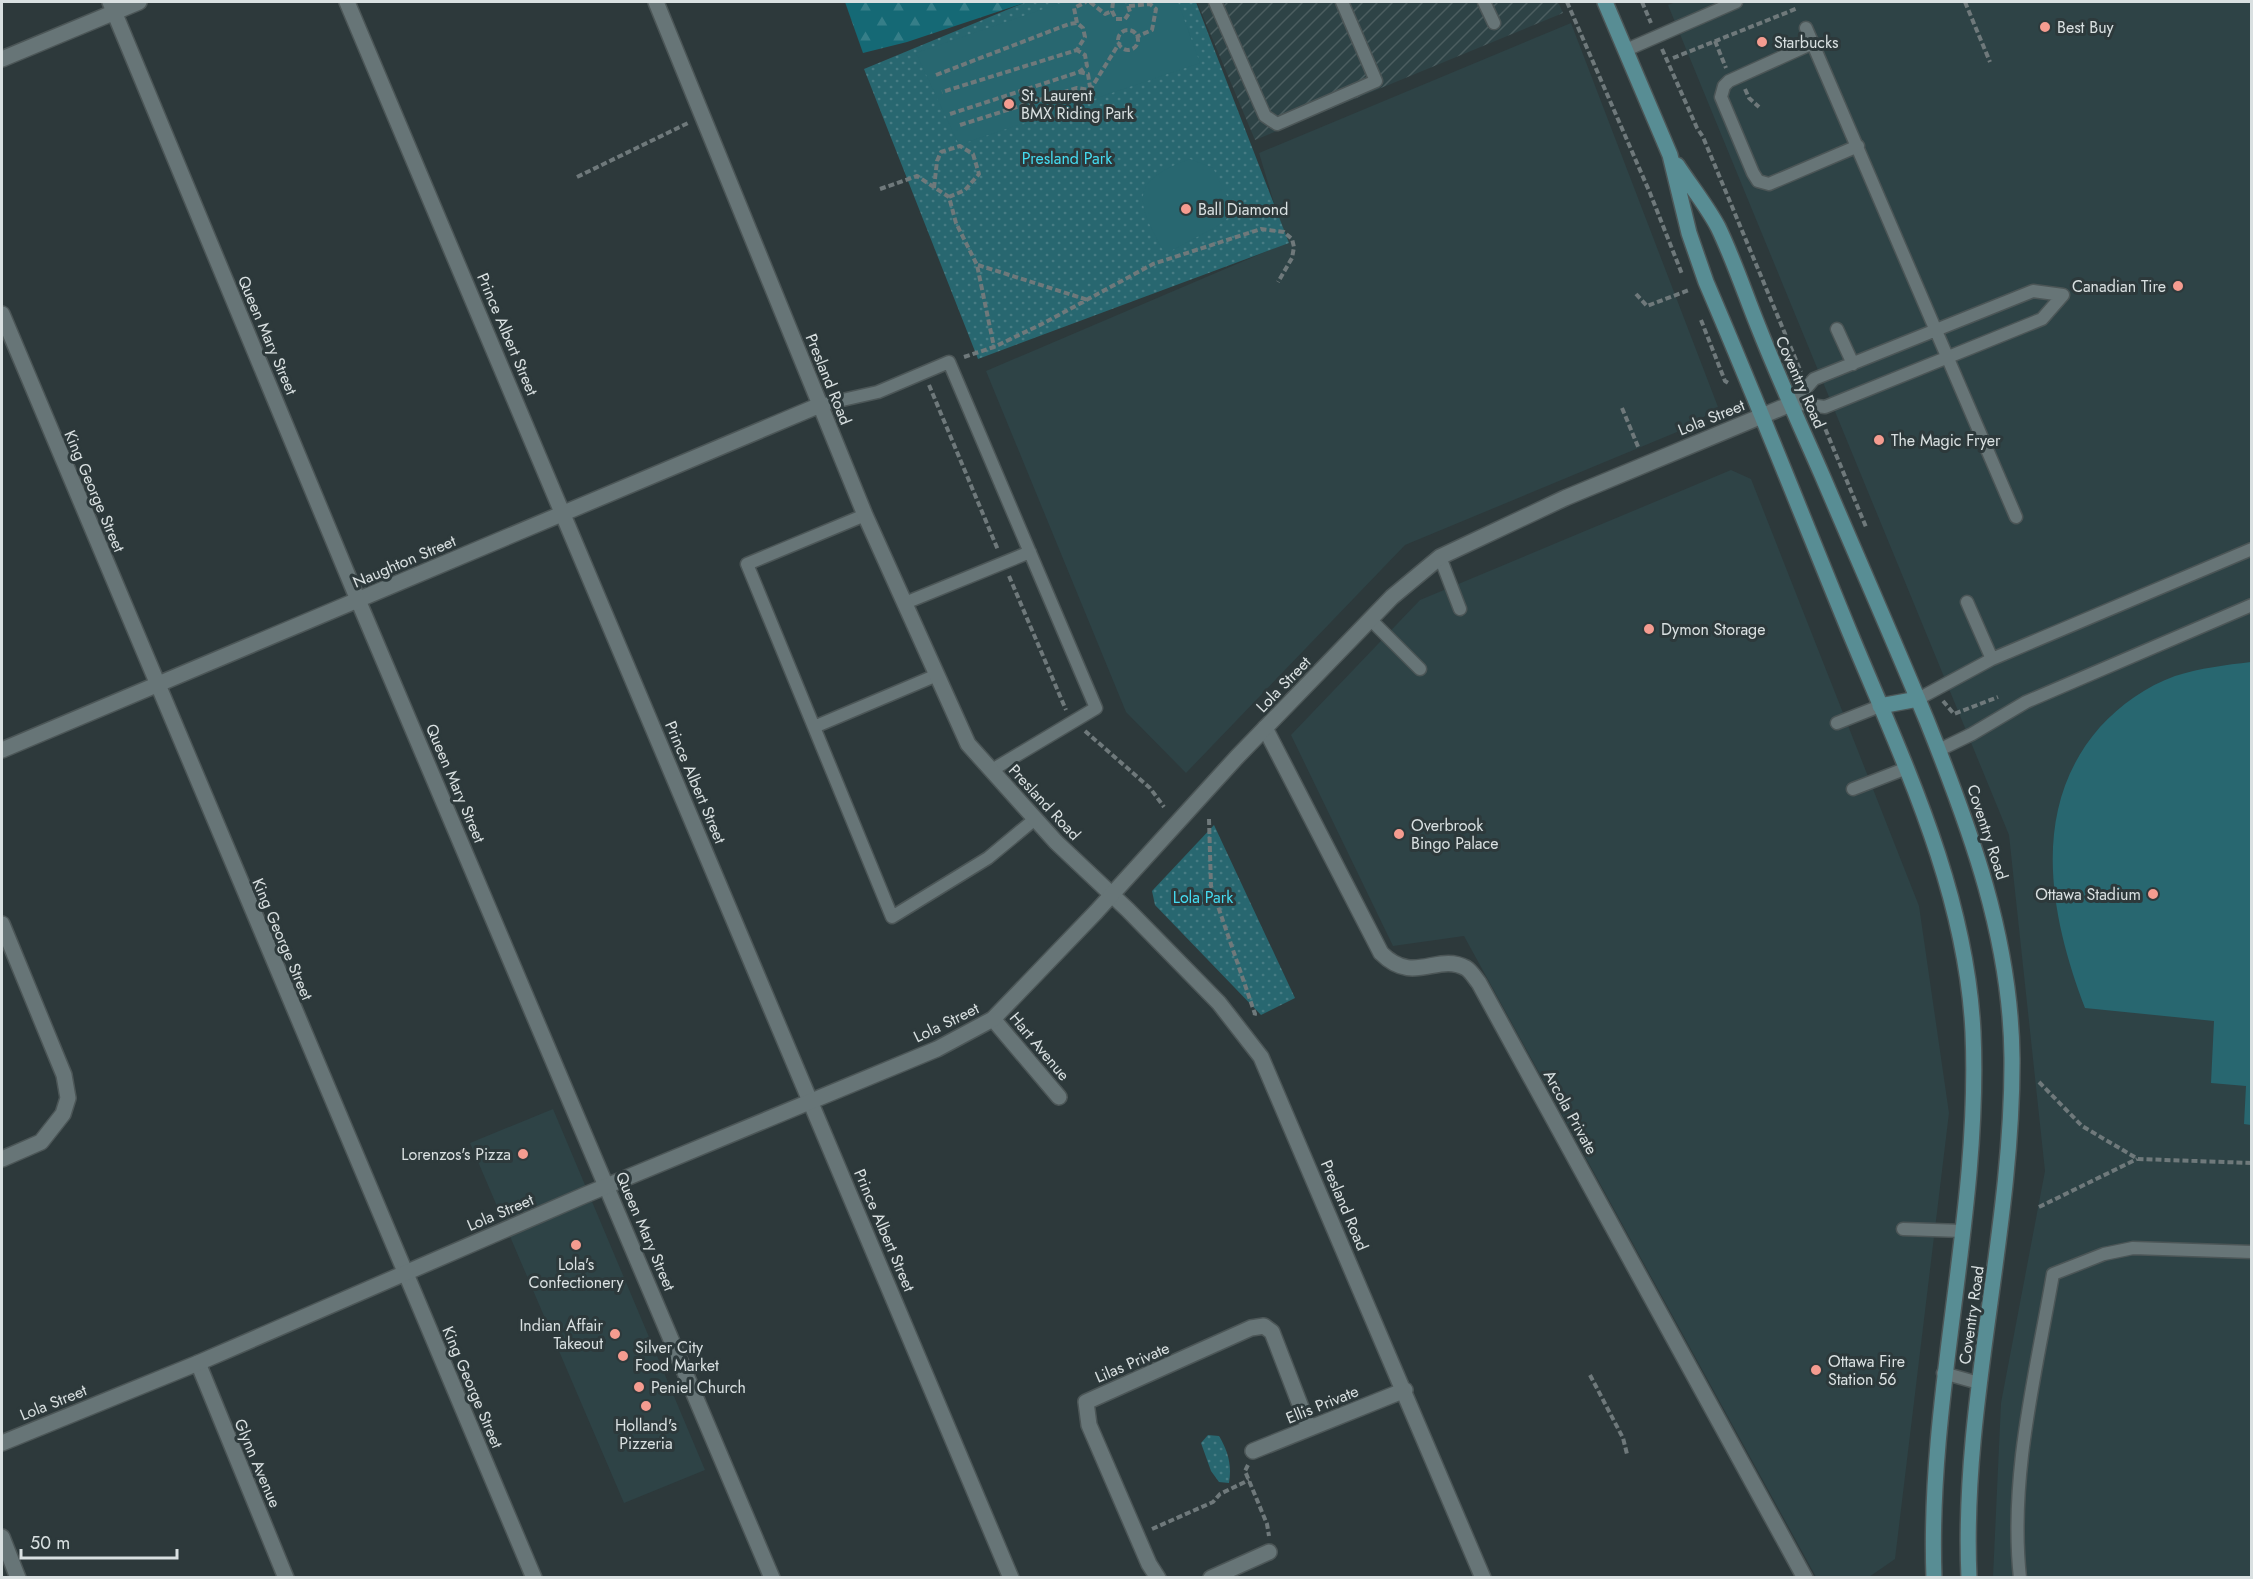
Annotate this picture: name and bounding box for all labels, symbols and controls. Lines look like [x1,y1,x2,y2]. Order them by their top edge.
place label: Best Buy [2057,16,2115,39]
marker: Best Buy [2038,20,2052,34]
place label: Starbucks [1774,31,1838,54]
marker: Starbucks [1755,35,1769,49]
place label: St. Laurent BMX Riding Park [1021,84,1135,125]
marker: St. Laurent BMX Riding Park [1002,97,1016,111]
park label: Presland Park [1022,147,1113,170]
place label: Ball Diamond [1198,198,1288,221]
marker: Ball Diamond [1179,202,1193,216]
street label: Prince Albert Street [471,269,544,399]
street label: Queen Mary Street [232,272,303,398]
place label: Canadian Tire [2072,275,2166,298]
marker: Canadian Tire [2171,279,2185,293]
street label: Presland Road [800,330,857,428]
street label: Coventry Road [1770,332,1831,432]
street label: Lola Street [1674,394,1748,441]
street label: King George Street [58,427,131,556]
place label: The Magic Fryer [1891,429,2001,452]
marker: The Magic Fryer [1872,433,1886,447]
street label: Naughton Street [349,529,459,594]
place label: Dymon Storage [1661,618,1765,641]
marker: Dymon Storage [1642,622,1656,636]
street label: Lola Street [1251,651,1316,718]
street label: Prince Albert Street [659,717,732,847]
street label: Queen Mary Street [420,720,491,846]
street label: Presland Road [1003,759,1086,846]
street label: Coventry Road [1961,781,2014,883]
place label: Overbrook Bingo Palace [1411,814,1498,855]
marker: Overbrook Bingo Palace [1392,827,1406,841]
street label: King George Street [246,875,319,1004]
place label: Ottawa Stadium [2035,883,2141,906]
park label: Lola Park [1173,886,1234,909]
marker: Ottawa Stadium [2146,887,2160,901]
street label: Lola Street [910,997,983,1048]
street label: Hart Avenue [1004,1007,1075,1086]
street label: Arcola Private [1538,1066,1603,1159]
place label: Lorenzos's Pizza [401,1143,511,1166]
marker: Lorenzos's Pizza [516,1147,530,1161]
street label: Presland Road [1315,1156,1374,1254]
street label: Prince Albert Street [848,1165,921,1295]
street label: Queen Mary Street [610,1168,681,1294]
street label: Lola Street [463,1188,537,1237]
marker: Lola's Confectionery [569,1238,583,1252]
place label: Lola's Confectionery [529,1253,624,1294]
street label: Coventry Road [1953,1264,1990,1366]
place label: Indian Affair Takeout [519,1314,604,1355]
street label: King George Street [436,1323,509,1452]
marker: Indian Affair Takeout [608,1327,622,1341]
place label: Silver City Food Market [635,1336,719,1377]
street label: Lilas Private [1091,1336,1173,1388]
marker: Silver City Food Market [616,1349,630,1363]
place label: Ottawa Fire Station 56 [1828,1350,1905,1391]
marker: Ottawa Fire Station 56 [1809,1363,1823,1377]
place label: Peniel Church [651,1376,746,1399]
street label: Lola Street [16,1379,90,1426]
street label: Ellis Private [1282,1379,1362,1429]
marker: Peniel Church [632,1380,646,1394]
marker: Holland's Pizzeria [639,1399,653,1413]
place label: Holland's Pizzeria [615,1414,677,1455]
street label: Glynn Avenue [228,1415,287,1511]
scale bar [21,1522,177,1560]
text: 50 m [30,1530,70,1556]

